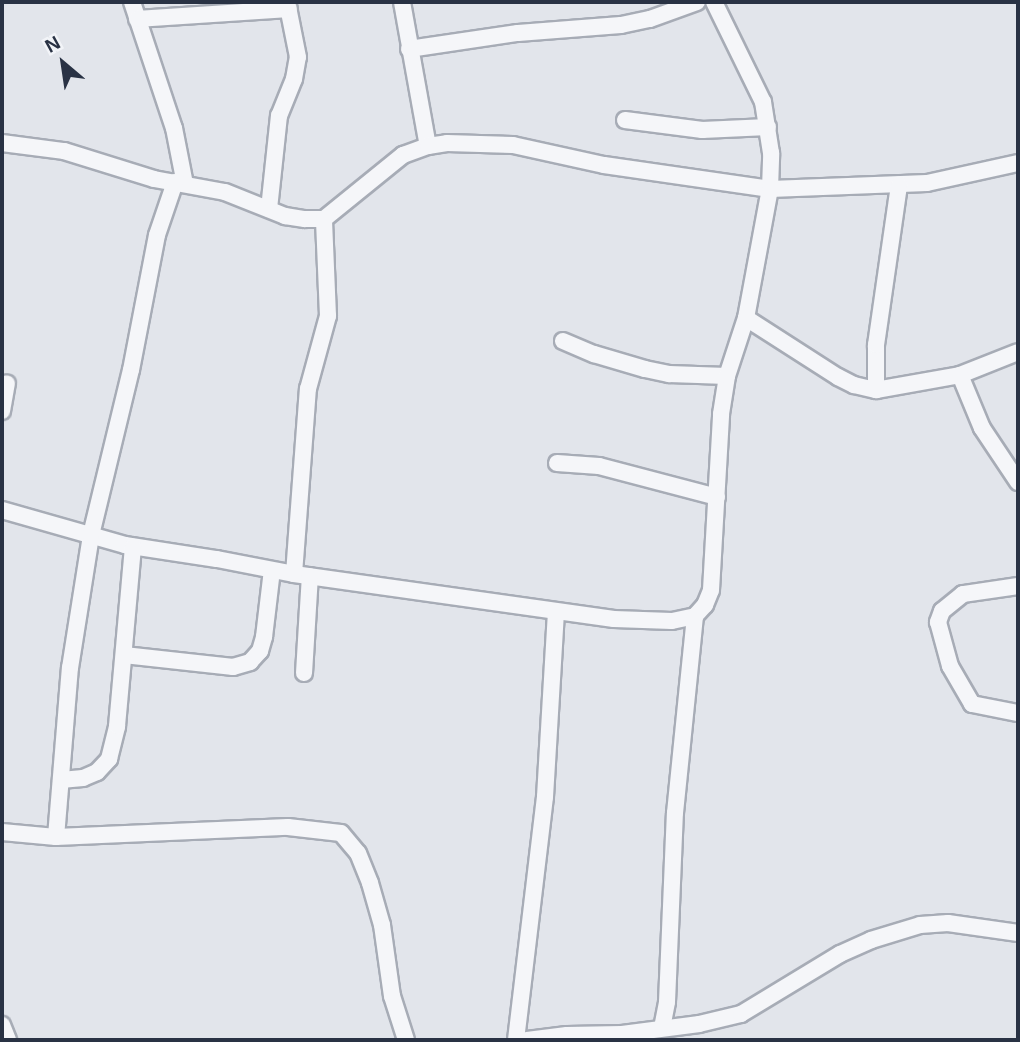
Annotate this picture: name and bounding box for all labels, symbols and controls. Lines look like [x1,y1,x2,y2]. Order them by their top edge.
north arrow [28,28,98,98]
text: N [41,32,64,57]

